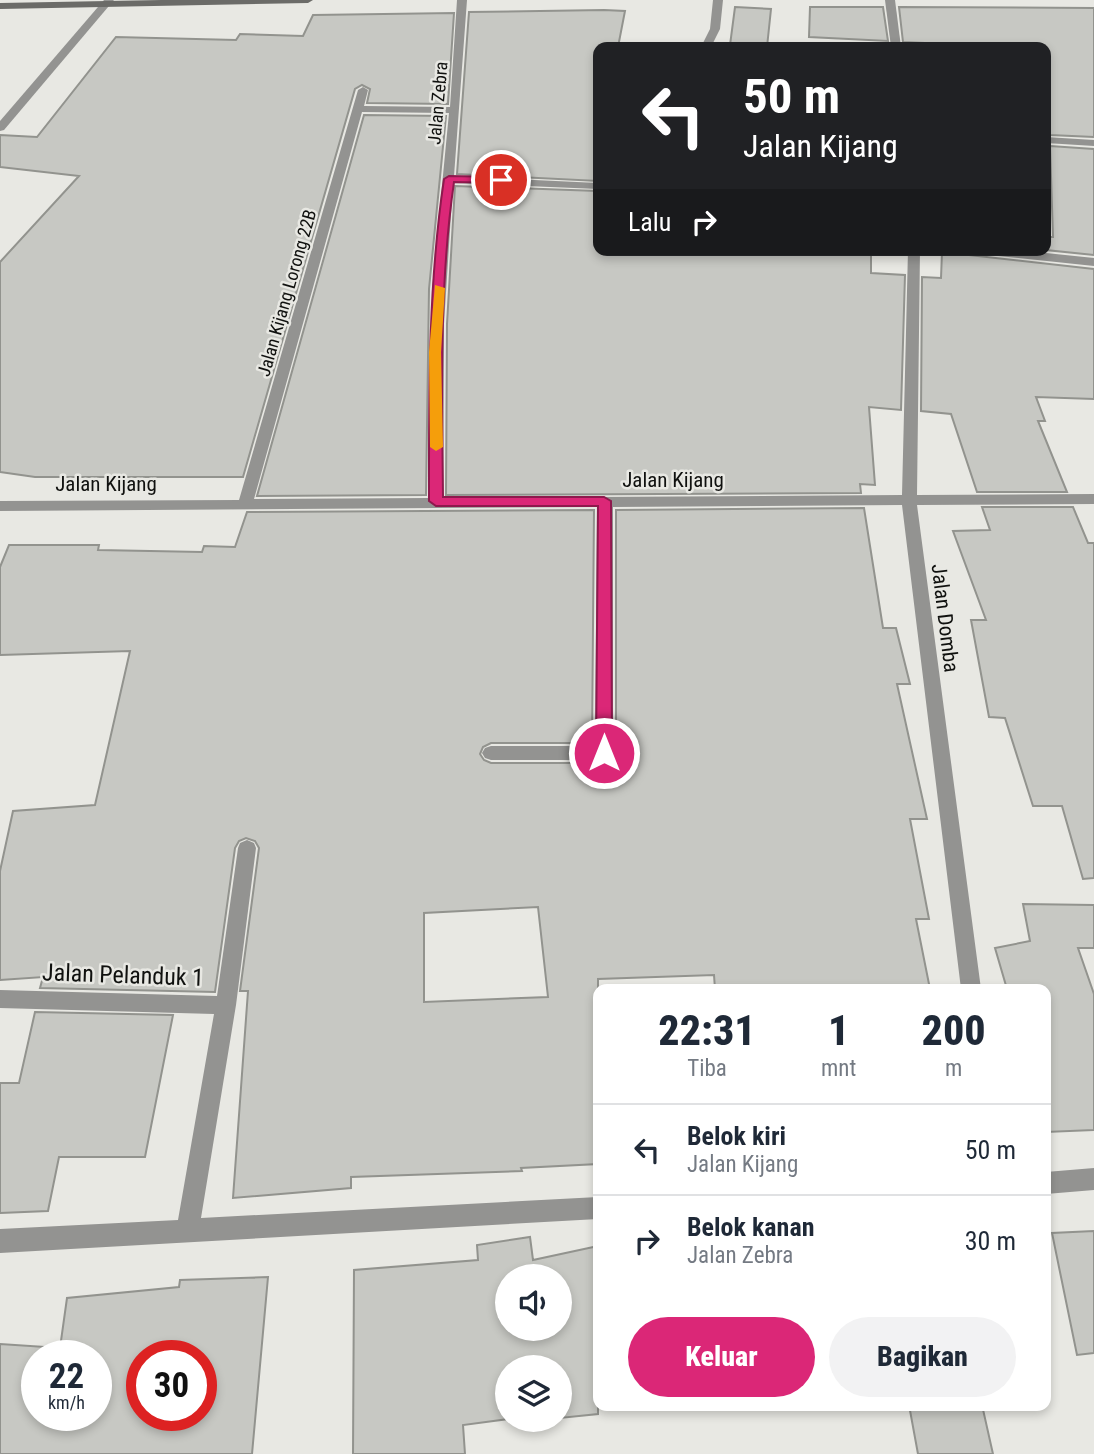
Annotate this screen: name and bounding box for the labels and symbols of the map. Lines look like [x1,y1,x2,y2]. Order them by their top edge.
street label: Jalan Zebra [423,61,452,145]
pin [471,150,531,210]
street label: Jalan Kijang Lorong 22B [253,207,320,379]
street label: Jalan Kijang [622,468,724,492]
street label: Jalan Kijang [55,472,157,496]
street label: Jalan Domba [926,563,964,673]
position arrow [567,716,641,790]
street label: Jalan Pelanduk 1 [42,958,204,992]
speed limit sign: 30 [126,1340,217,1431]

